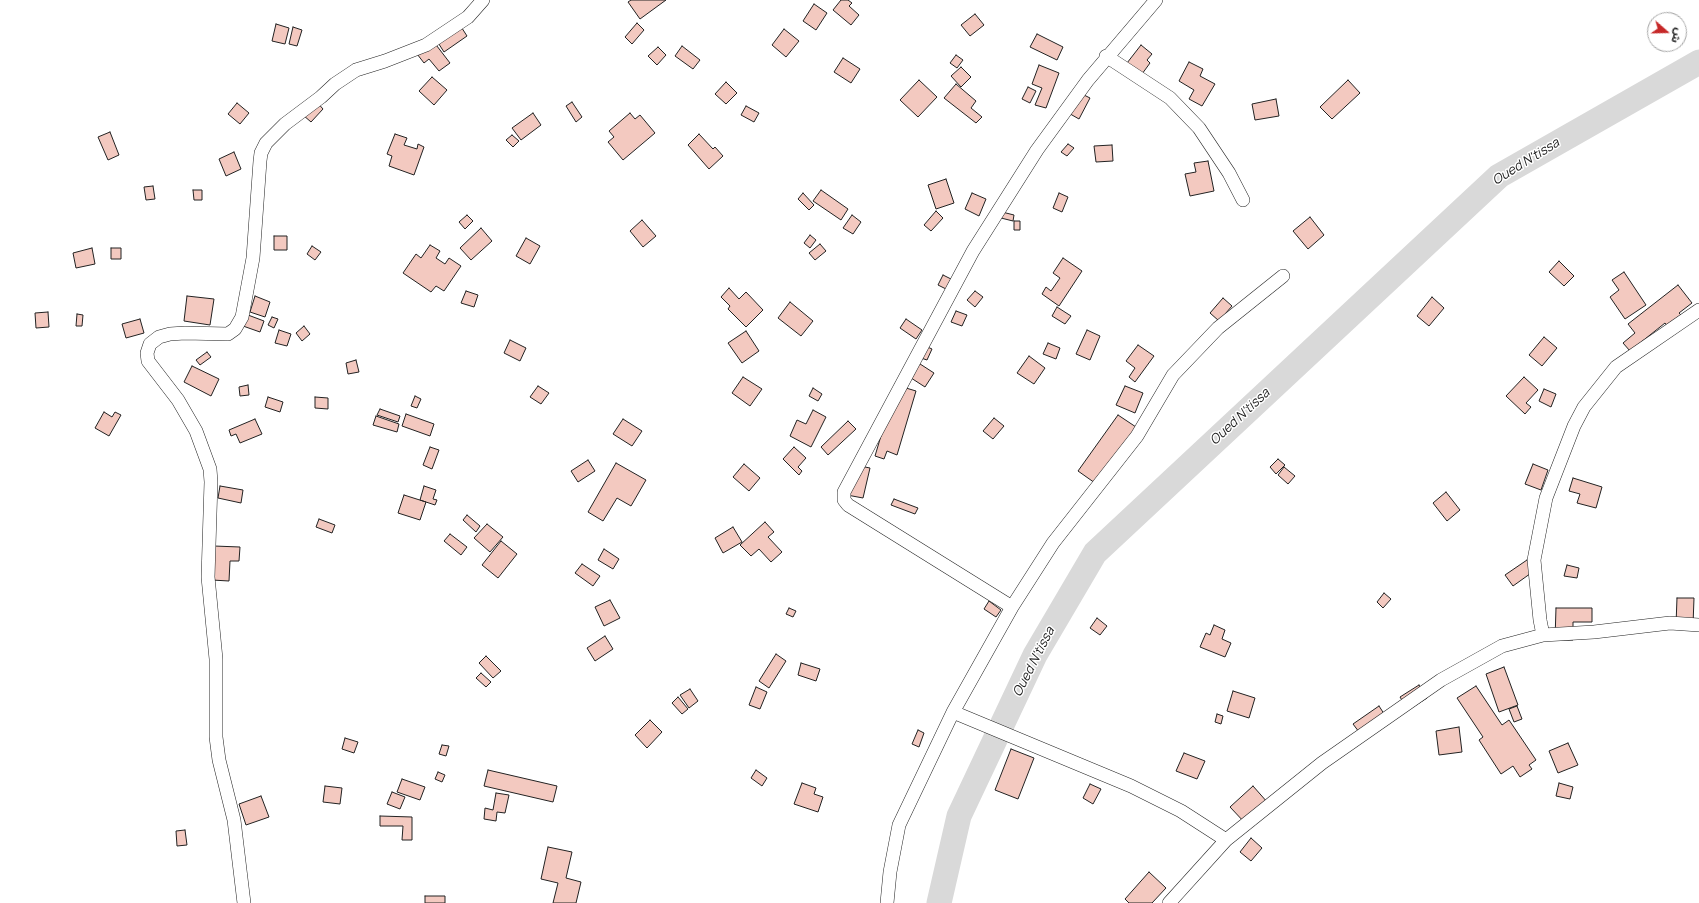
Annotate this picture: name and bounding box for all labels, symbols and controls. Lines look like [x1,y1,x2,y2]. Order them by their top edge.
north arrow [1647,12,1687,52]
text: ش [1668,26,1687,46]
water label: Oued N'tissa [1490,135,1562,189]
water label: Oued N'tissa [1207,385,1273,449]
water label: Oued N'tissa [1010,625,1058,699]

